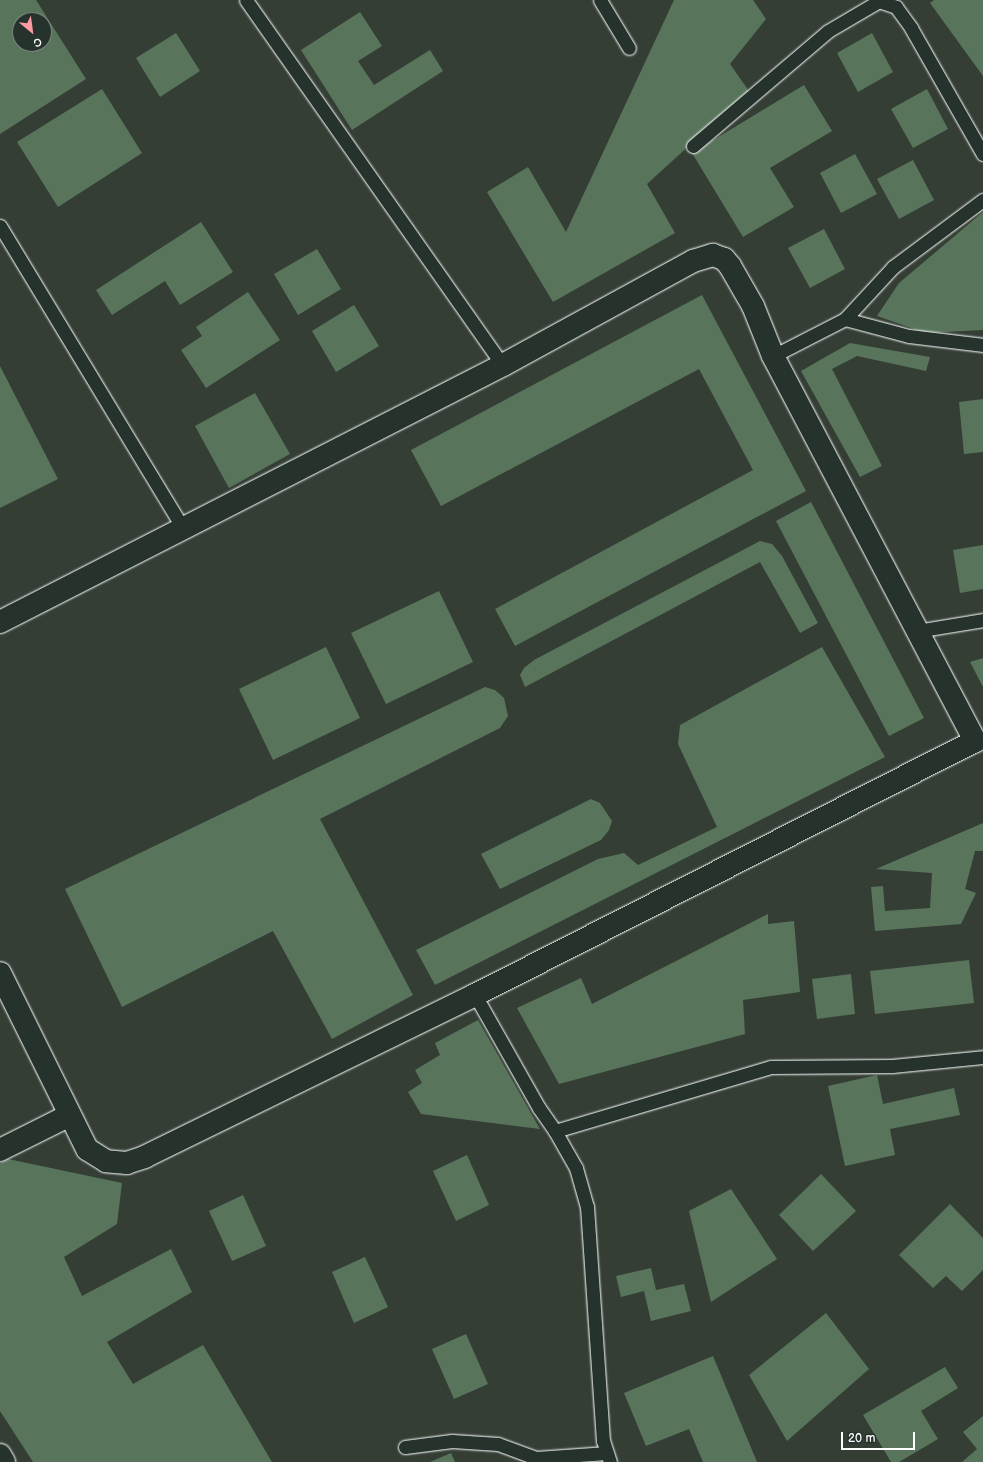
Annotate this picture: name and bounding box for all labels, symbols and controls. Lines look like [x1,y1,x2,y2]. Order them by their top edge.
north arrow [12,12,52,52]
text: С [31,35,44,50]
scale bar [843,1424,917,1450]
text: 20 m [848,1431,875,1446]

